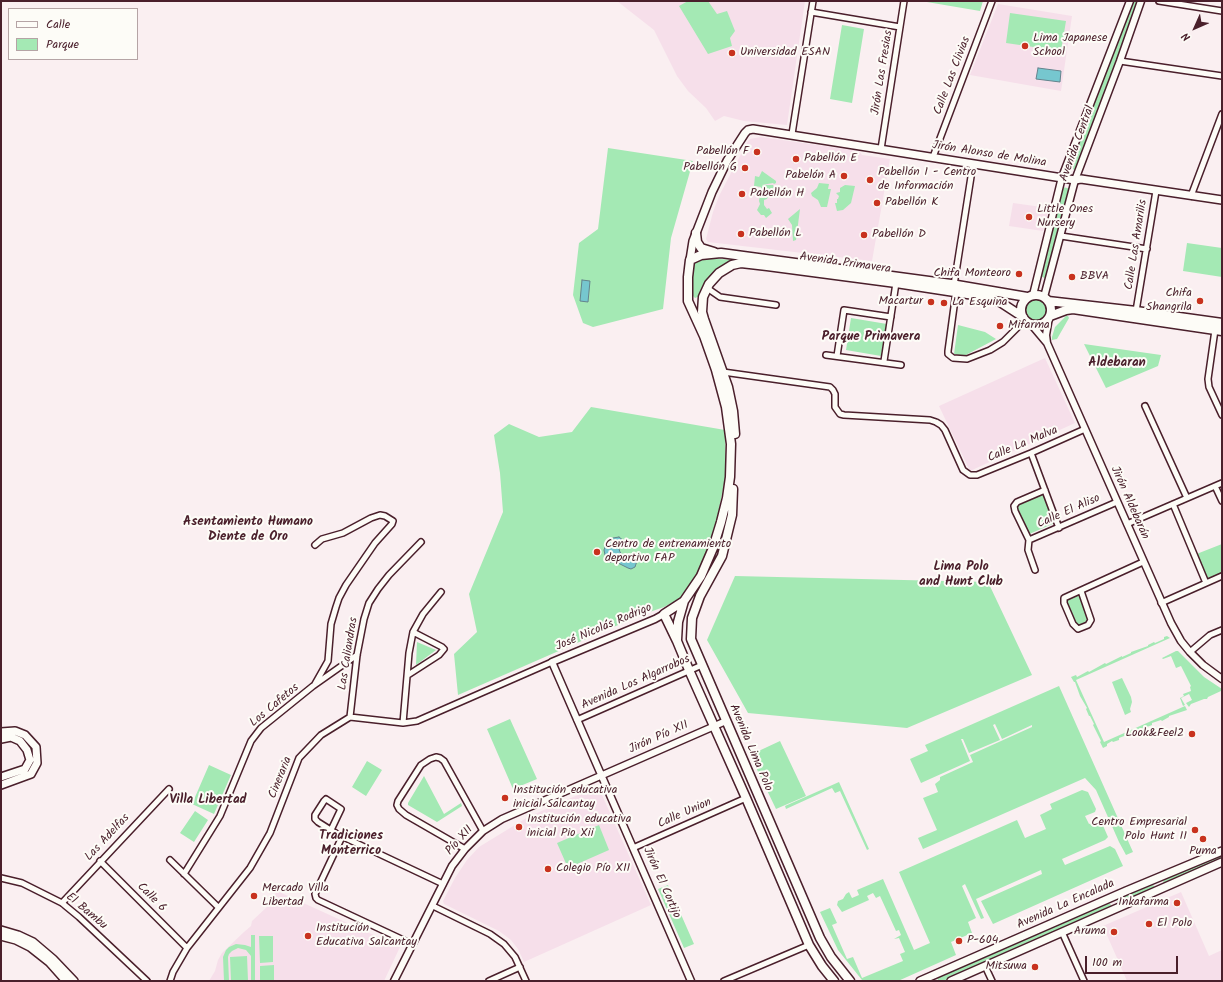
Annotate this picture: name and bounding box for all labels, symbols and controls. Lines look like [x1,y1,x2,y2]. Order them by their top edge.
legend [8,8,138,60]
north arrow [1175,8,1215,48]
text: Calle [46,15,70,34]
text: N [1178,28,1195,45]
street label: Jirón Las Fresias [869,30,897,116]
place label: Lima Japanese School [1033,32,1107,60]
text: Parque [46,35,79,54]
street label: Calle Las Clivias [931,35,975,117]
marker: Lima Japanese School [1020,41,1030,51]
place label: Universidad ESAN [740,46,830,60]
marker: Universidad ESAN [727,48,737,58]
street label: Avenida Central [1058,104,1098,184]
street label: Jirón Alonso de Molina [931,139,1047,171]
place label: Pabellón F [696,145,749,159]
marker: Pabellón F [752,147,762,157]
place label: Pabellón E [804,152,857,166]
marker: Pabellón E [791,154,801,164]
place label: Pabellón G [683,161,737,175]
marker: Pabellón G [740,163,750,173]
place label: Pabellón I - Centro de Información [878,166,976,194]
place label: Pabelón A [785,169,836,183]
marker: Pabelón A [839,171,849,181]
marker: Pabellón I - Centro de Información [865,175,875,185]
place label: Pabellón H [750,187,804,201]
marker: Pabellón H [737,189,747,199]
place label: Pabellón K [885,196,938,210]
marker: Pabellón K [872,198,882,208]
street label: Calle Las Amarilis [1123,199,1151,291]
place label: Little Ones Nursery [1037,203,1093,231]
marker: Little Ones Nursery [1024,212,1034,222]
place label: Pabellón L [749,227,802,241]
place label: Pabellón D [872,228,926,242]
marker: Pabellón L [736,229,746,239]
marker: Pabellón D [859,230,869,240]
street label: Avenida Primavera [798,250,892,278]
place label: Chifa Monteoro [933,267,1011,281]
marker: Chifa Monteoro [1014,269,1024,279]
place label: BBVA [1080,270,1109,284]
marker: BBVA [1067,272,1077,282]
place label: Chifa Shangrila [1146,287,1192,315]
place label: Macartur [879,295,923,309]
place label: La Esquina [952,296,1007,310]
marker: Chifa Shangrila [1195,296,1205,306]
marker: Macartur [926,297,936,307]
marker: La Esquina [939,298,949,308]
place label: Mifarma [1008,319,1050,333]
marker: Mifarma [995,321,1005,331]
district label: Parque Primavera [822,330,920,346]
district label: Aldebaran [1088,356,1146,372]
street label: Calle La Malva [986,424,1060,466]
street label: Jirón Aldebarán [1106,464,1152,542]
street label: Calle El Aliso [1035,492,1103,532]
district label: Asentamiento Humano Diente de Oro [183,515,313,546]
place label: Centro de entrenamiento deportivo FAP [605,538,731,566]
marker: Centro de entrenamiento deportivo FAP [592,547,602,557]
district label: Lima Polo and Hunt Club [919,560,1003,591]
street label: José Nicolás Rodrigo [554,601,654,655]
street label: Las Caliandras [336,617,362,691]
street label: Avenida Los Algarrobos [580,653,692,713]
street label: Los Cafetos [247,681,303,731]
street label: Avenida Lima Polo [725,702,775,794]
street label: Jirón Pío XII [627,718,691,758]
place label: Look&Feel2 [1126,727,1184,741]
marker: Look&Feel2 [1187,729,1197,739]
street label: Cineraria [266,755,296,801]
place label: Institución educativa inicial Salcantay [513,784,617,812]
district label: Villa Libertad [169,793,247,809]
marker: Institución educativa inicial Salcantay [500,793,510,803]
street label: Calle Union [656,796,714,832]
street label: Las Adelfas [83,812,133,864]
place label: Institución educativa inicial Pio Xii [527,813,631,841]
place label: Centro Empresarial Polo Hunt II [1091,816,1187,844]
marker: Institución educativa inicial Pio Xii [514,822,524,832]
street label: Pío XII [443,823,477,859]
marker: Centro Empresarial Polo Hunt II [1190,825,1200,835]
district label: Tradiciones Monterrico [319,829,383,860]
marker: Puma [1198,834,1208,844]
street label: Jirón El Cortijo [639,845,683,921]
place label: Puma [1189,845,1217,859]
place label: Colegio Pío XII [556,862,630,876]
marker: Colegio Pío XII [543,864,553,874]
street label: Avenida La Encalada [1015,877,1117,933]
street label: Calle 6 [133,880,169,916]
place label: Mercado Villa Libertad [262,882,329,910]
street label: El Bambu [62,891,110,933]
marker: Mercado Villa Libertad [249,891,259,901]
place label: Inkafarma [1118,896,1169,910]
marker: Inkafarma [1172,898,1182,908]
place label: El Polo [1157,917,1192,931]
marker: El Polo [1144,919,1154,929]
place label: Institución Educativa Salcantay [316,922,417,950]
place label: Aruma [1074,925,1106,939]
marker: Aruma [1109,927,1119,937]
marker: Institución Educativa Salcantay [303,931,313,941]
place label: P-604 [967,934,998,948]
marker: P-604 [954,936,964,946]
scale bar [1087,948,1180,974]
text: 100 m [1092,953,1122,972]
place label: Mitsuwa [985,960,1027,974]
marker: Mitsuwa [1030,962,1040,972]

